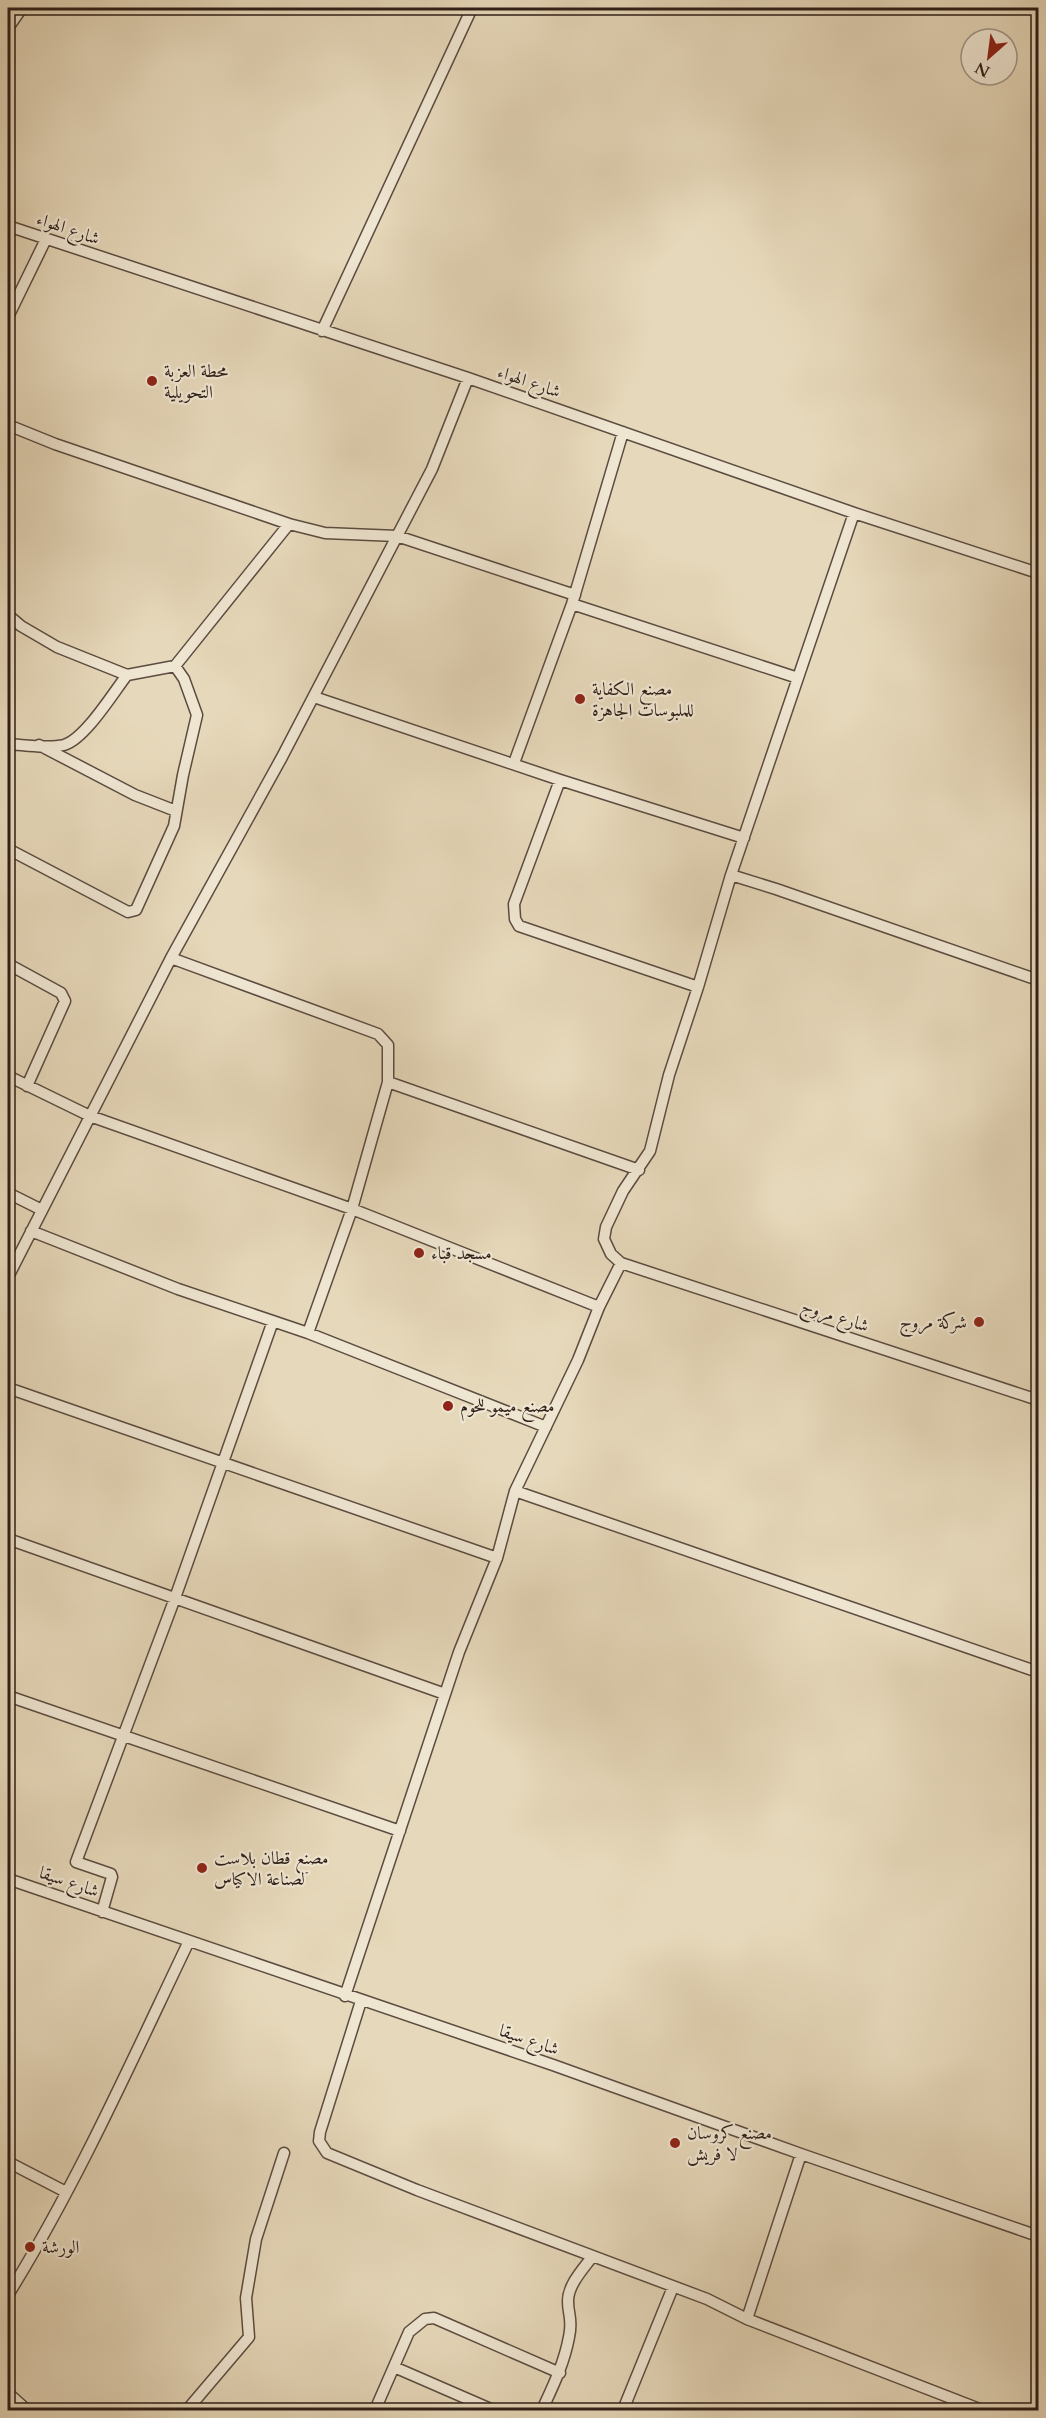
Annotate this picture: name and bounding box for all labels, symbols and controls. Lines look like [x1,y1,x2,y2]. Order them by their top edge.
north arrow [959,27,1019,87]
text: N [971,56,994,82]
street label: شارع الهواء [32,207,103,253]
place label: محطة العزبة التحويلية [164,359,228,405]
street label: شارع الهواء [493,360,564,406]
marker: محطة العزبة التحويلية [145,374,159,388]
place label: مصنع الكفاية للملبوسات الجاهزة [592,677,694,723]
marker: مصنع الكفاية للملبوسات الجاهزة [573,692,587,706]
place label: مسجد قباء [431,1241,492,1266]
marker: مسجد قباء [412,1246,426,1260]
street label: شارع مروج [797,1293,872,1342]
place label: شركة مروج [899,1310,967,1338]
marker: شركة مروج [972,1315,986,1329]
place label: مصنع ميمو للحوم [460,1394,555,1422]
marker: مصنع ميمو للحوم [441,1399,455,1413]
place label: مصنع قطان بلاست لصناعة الاكياس [214,1846,329,1892]
street label: شارع سيقا [35,1860,102,1906]
marker: مصنع قطان بلاست لصناعة الاكياس [195,1861,209,1875]
street label: شارع سيقا [495,2018,562,2064]
place label: مصنع كروسان لا فريش [687,2121,772,2167]
marker: مصنع كروسان لا فريش [668,2136,682,2150]
place label: الورشة [42,2235,80,2260]
marker: الورشة [23,2240,37,2254]

